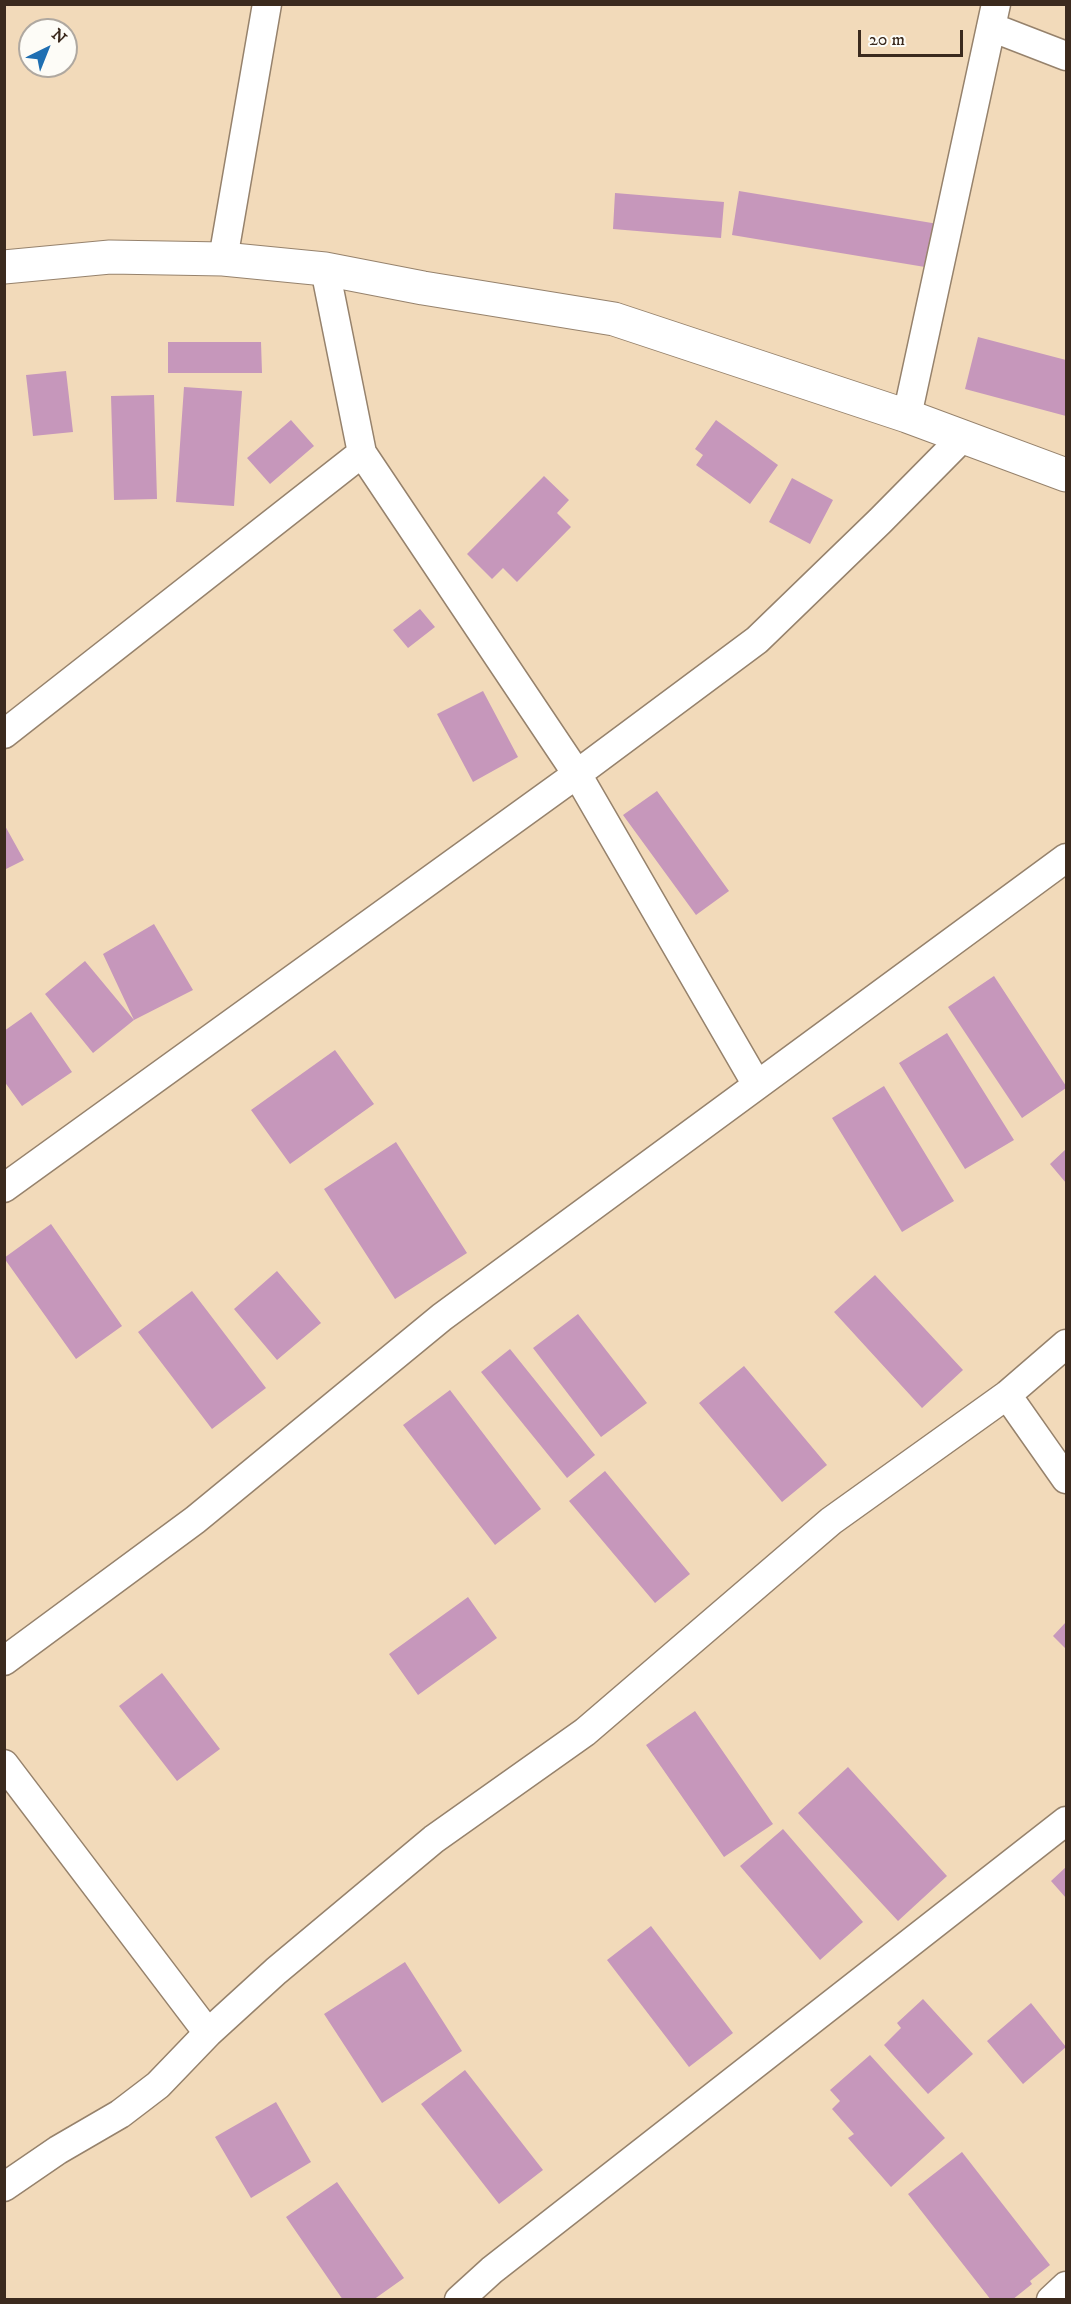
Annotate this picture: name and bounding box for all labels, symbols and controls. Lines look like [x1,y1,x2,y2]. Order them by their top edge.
north arrow [18,18,78,78]
scale bar [861,18,966,56]
text: N [47,24,71,48]
text: 20 m [869,29,905,51]

